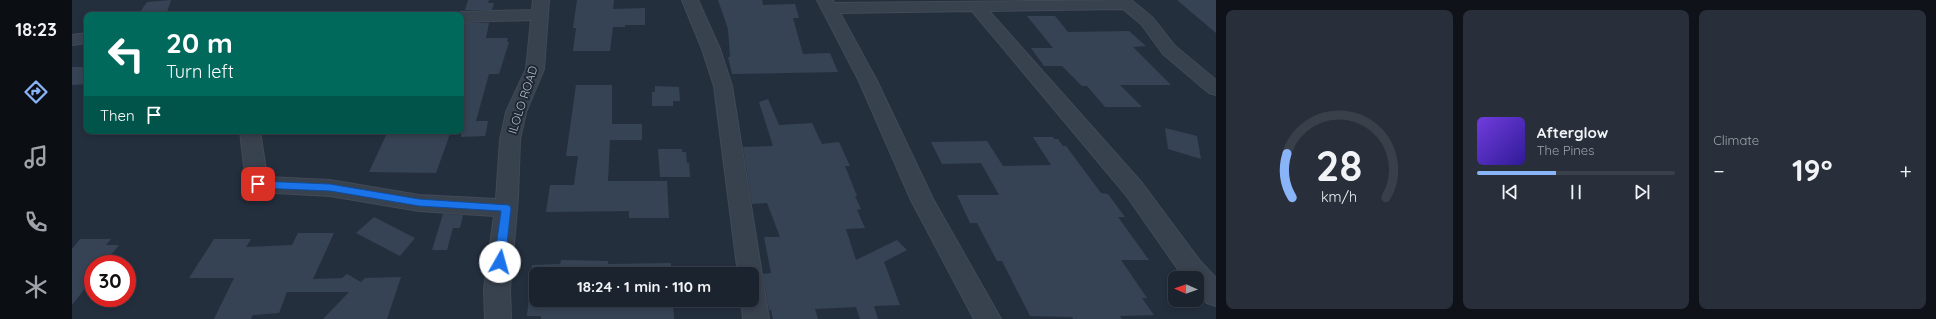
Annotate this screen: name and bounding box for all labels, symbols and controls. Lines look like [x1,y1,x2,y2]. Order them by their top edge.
text: 18:23 [15,18,57,41]
text: 20 m [166,25,233,60]
icon: left [100,28,152,80]
text: Turn left [166,60,234,83]
street label: ILOLO ROAD [504,64,541,136]
icon: directions [22,78,50,106]
icon: arrive [143,104,165,126]
text: Then [100,106,135,125]
text: Afterglow [1537,123,1608,142]
text: Climate [1713,132,1759,148]
text: 28 [1316,138,1363,190]
text: The Pines [1537,142,1594,158]
icon: music [22,143,50,171]
text: 19° [1792,151,1832,189]
text: − [1713,157,1725,185]
text: + [1900,157,1912,185]
pin [241,167,275,201]
icon: arrive [247,173,269,195]
icon: previous [1499,181,1521,203]
icon: pause [1565,181,1587,203]
icon: next [1631,181,1653,203]
text: km/h [1321,187,1357,205]
icon: phone [22,208,50,236]
position arrow [479,241,521,283]
speed limit sign: 30 [84,255,136,307]
north arrow [1168,271,1204,307]
map controls [1168,271,1204,307]
icon: climate [22,273,50,301]
text: 18:24 · 1 min · 110 m [577,277,711,296]

